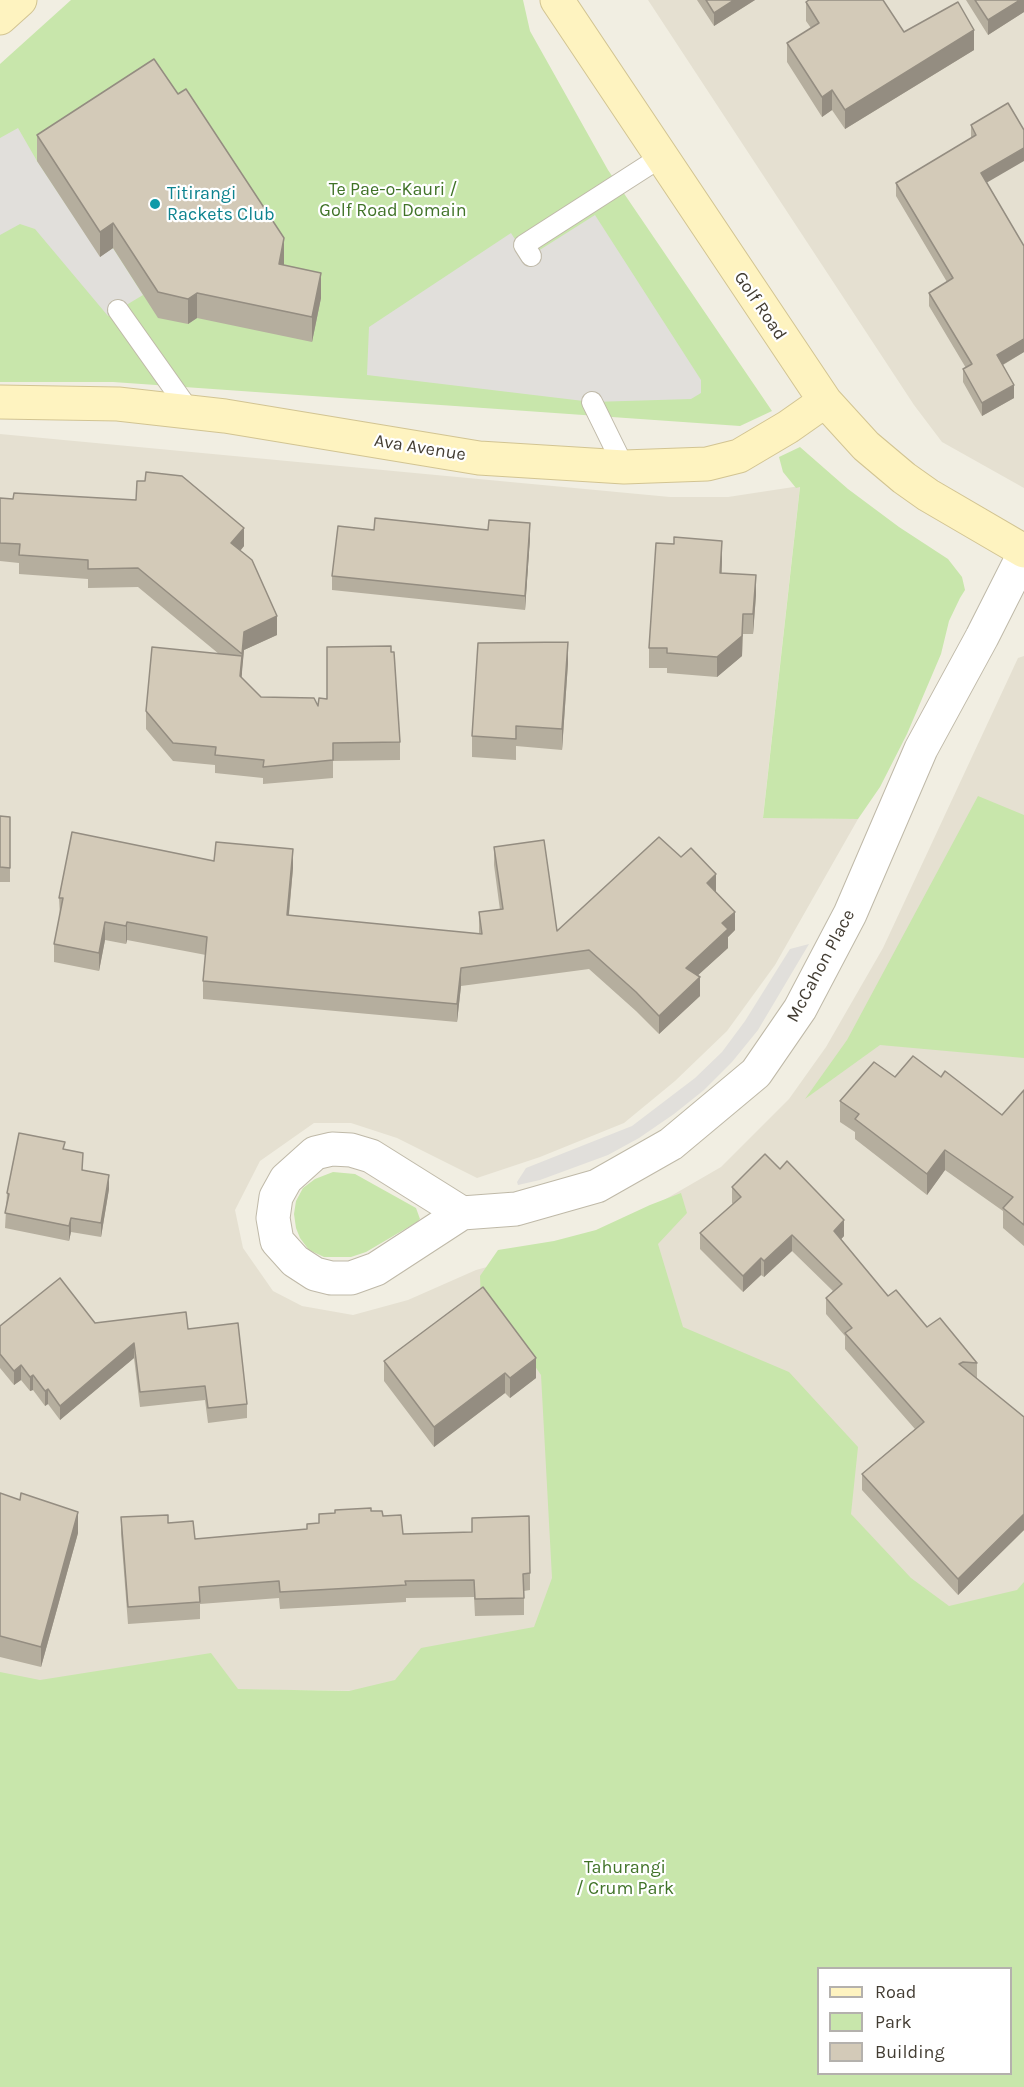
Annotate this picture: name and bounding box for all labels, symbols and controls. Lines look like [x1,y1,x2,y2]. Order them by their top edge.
park label: Te Pae-o-Kauri / Golf Road Domain [319,179,467,222]
place label: Titirangi Rackets Club [167,183,275,226]
marker: Titirangi Rackets Club [148,197,162,211]
street label: Golf Road [729,267,791,345]
street label: Ava Avenue [373,430,467,466]
street label: McCahon Place [782,906,860,1026]
park label: Tahurangi / Crum Park [576,1857,674,1900]
legend [817,1967,1012,2075]
text: Road [875,1981,916,2003]
text: Park [875,2011,912,2033]
text: Building [875,2041,945,2063]

